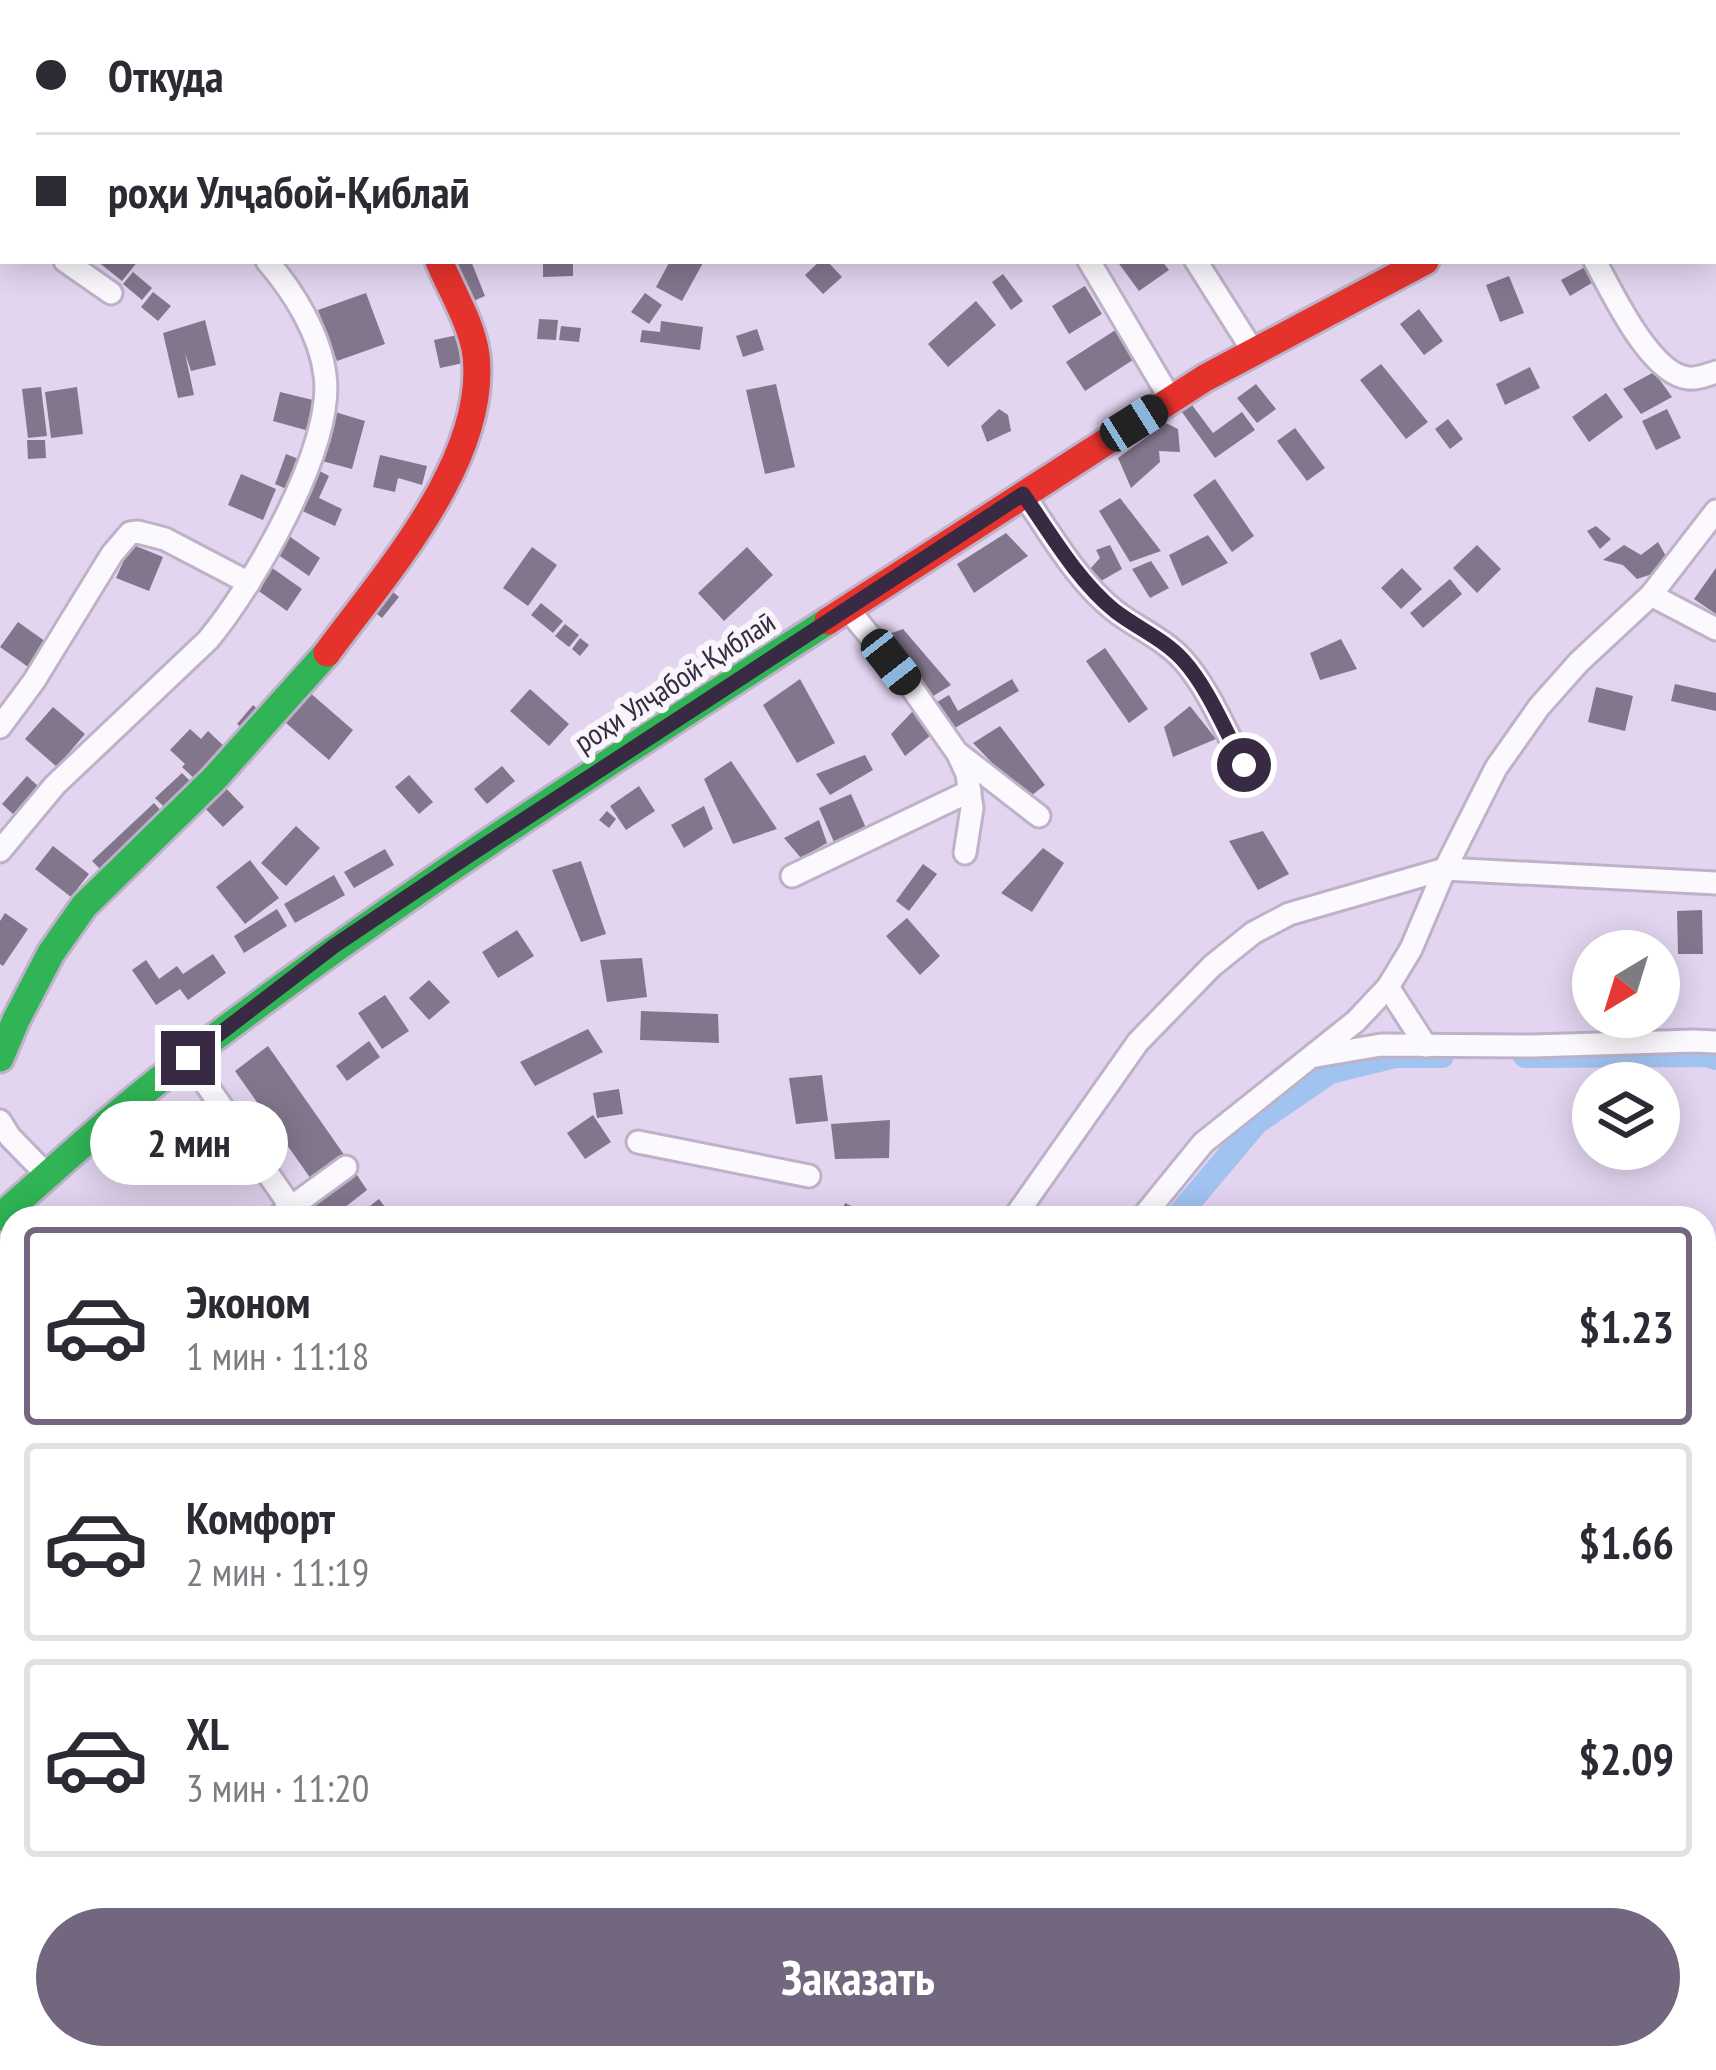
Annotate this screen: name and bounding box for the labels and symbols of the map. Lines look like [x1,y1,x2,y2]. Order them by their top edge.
car [1094,389,1174,457]
street label: роҳи Улҷабой-Қиблаӣ [566,602,782,760]
car [855,623,927,701]
route start [1217,738,1271,792]
north arrow [1572,930,1680,1038]
route end [161,1031,215,1085]
callout: 2 мин [89,1100,287,1184]

